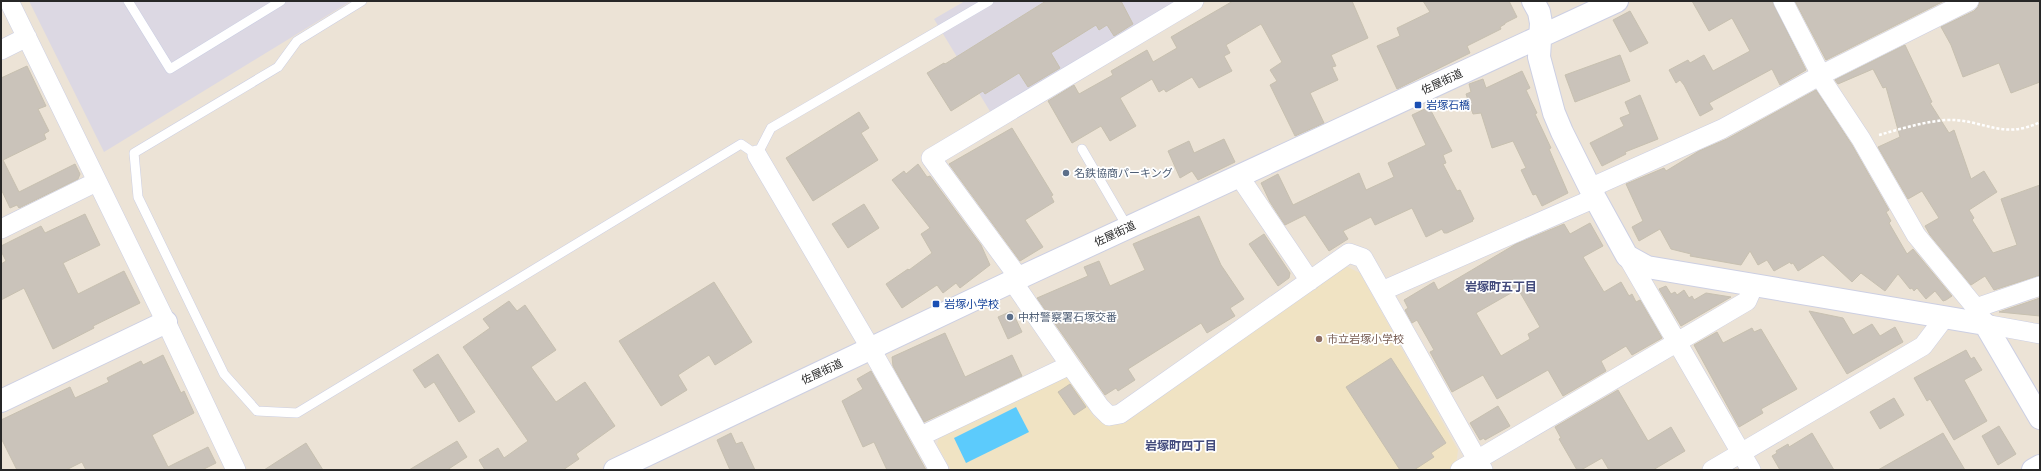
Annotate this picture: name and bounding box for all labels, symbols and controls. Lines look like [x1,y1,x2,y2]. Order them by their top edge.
street label: 佐屋街道 [1419,67,1465,97]
place label: 岩塚石橋 [1426,99,1470,112]
marker: 岩塚石橋 [1413,100,1423,110]
place label: 名鉄協商パーキング [1074,167,1173,180]
marker: 名鉄協商パーキング [1061,168,1071,178]
street label: 佐屋街道 [1092,219,1138,249]
district label: 岩塚町五丁目 [1465,280,1537,294]
place label: 岩塚小学校 [944,298,999,311]
marker: 岩塚小学校 [931,299,941,309]
place label: 中村警察署石塚交番 [1018,311,1117,324]
marker: 中村警察署石塚交番 [1005,312,1015,322]
place label: 市立岩塚小学校 [1327,333,1404,346]
marker: 市立岩塚小学校 [1314,334,1324,344]
street label: 佐屋街道 [799,357,845,387]
district label: 岩塚町四丁目 [1145,439,1217,453]

